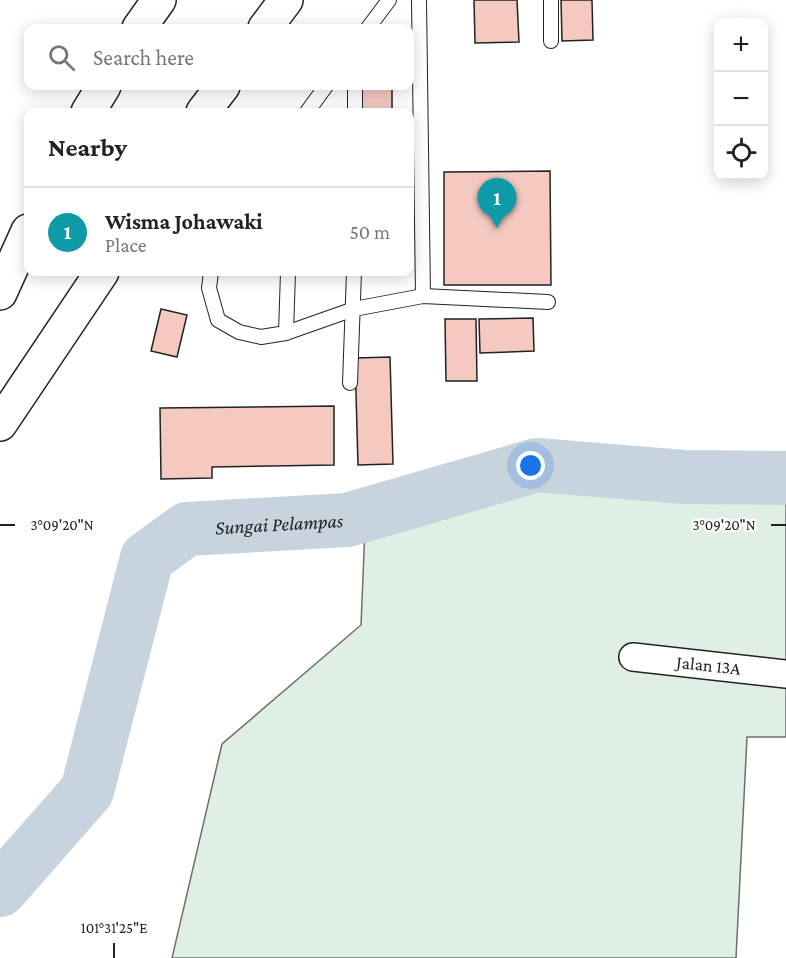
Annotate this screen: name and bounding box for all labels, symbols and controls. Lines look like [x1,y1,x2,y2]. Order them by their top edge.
map controls [714,18,768,180]
button: + [714,18,768,72]
search box [24,24,414,90]
icon: search [45,41,78,74]
text: Search here [93,45,194,70]
button: − [714,72,768,126]
button: locate [714,126,768,180]
text: Nearby [48,133,127,162]
pin: 1 [478,178,516,228]
text: Wisma Johawaki [105,209,263,234]
text: 1 [64,221,71,243]
text: 50 m [349,221,390,243]
text: Place [105,234,147,256]
your location [516,451,545,480]
water label: Sungai Pelampas [214,509,344,538]
text: 3°09'20"N [30,517,94,533]
text: 3°09'20"N [692,517,756,533]
street label: Jalan 13A [673,652,742,679]
text: 101°31'25"E [81,920,147,936]

